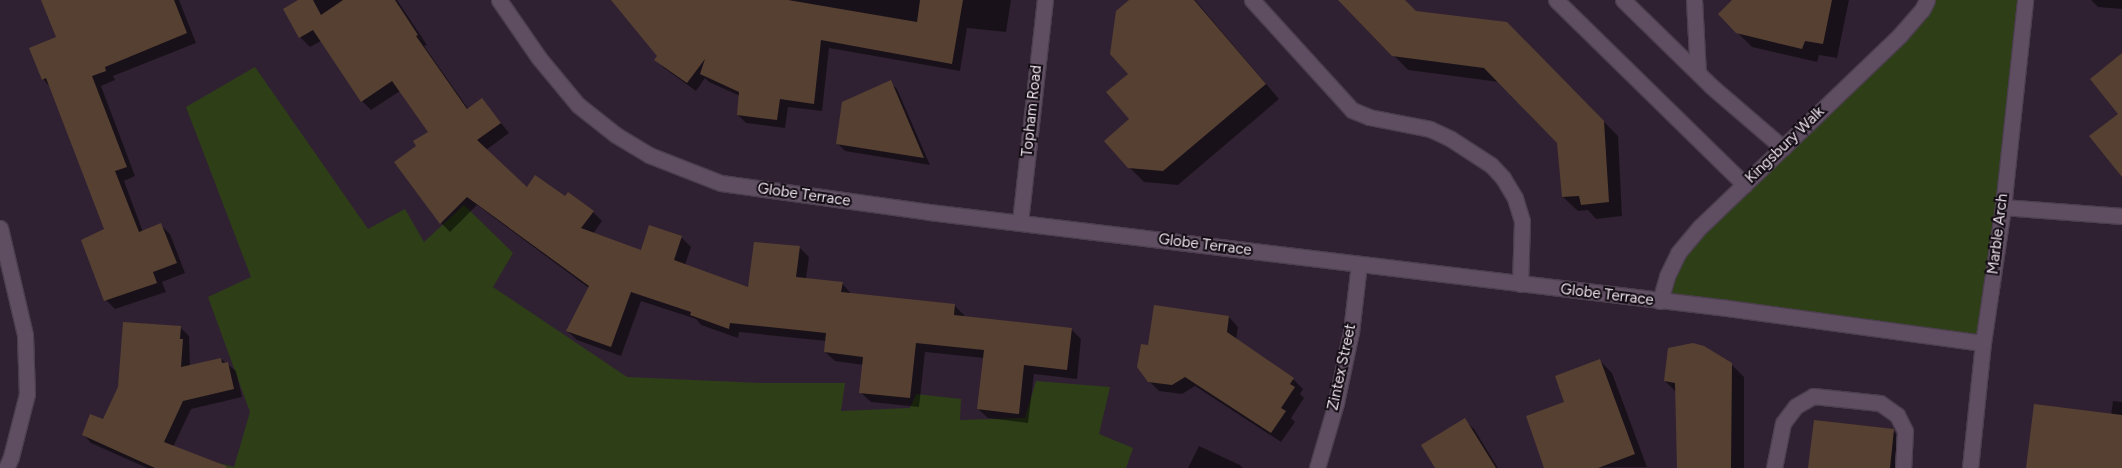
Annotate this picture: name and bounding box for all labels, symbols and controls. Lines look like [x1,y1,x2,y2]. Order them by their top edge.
street label: Topham Road [1018,64,1046,158]
street label: Kingsbury Walk [1742,103,1828,187]
street label: Globe Terrace [756,180,852,210]
street label: Marble Arch [1984,193,2012,275]
street label: Globe Terrace [1157,230,1253,260]
street label: Globe Terrace [1559,280,1655,310]
street label: Zintex Street [1324,322,1360,412]

